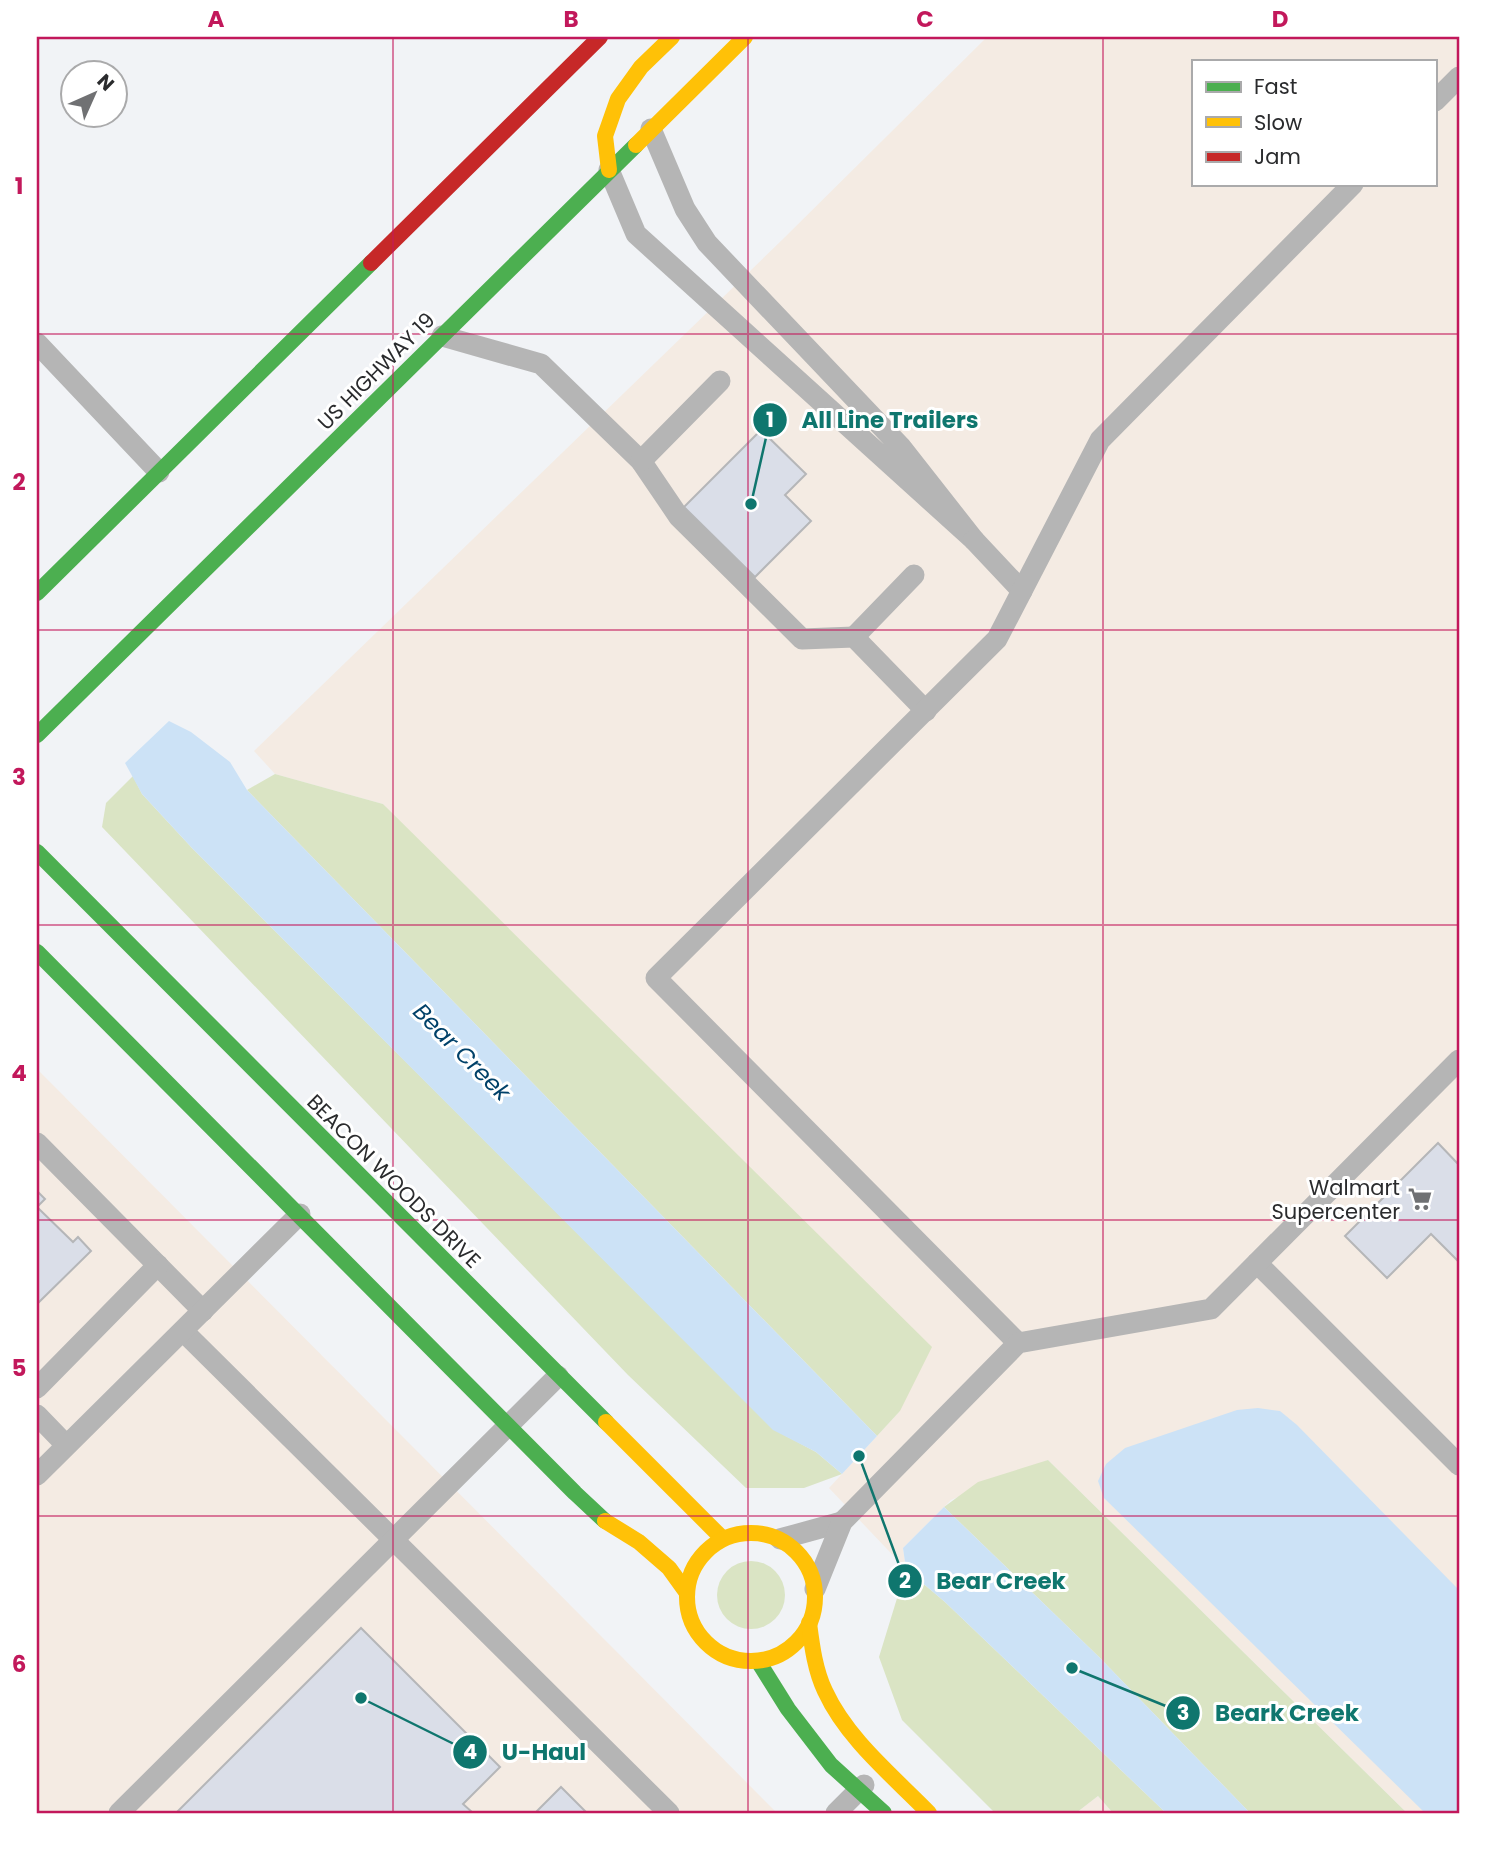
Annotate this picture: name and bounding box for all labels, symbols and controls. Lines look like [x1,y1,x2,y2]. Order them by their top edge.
text: A [208,3,225,35]
text: B [563,3,579,35]
text: C [916,3,934,35]
text: D [1272,3,1288,35]
north arrow [60,60,130,130]
legend [1192,60,1436,186]
text: N [91,68,120,97]
text: Fast [1254,72,1297,101]
text: Slow [1254,108,1302,137]
text: Jam [1254,142,1301,171]
text: 1 [15,170,23,202]
street label: US HIGHWAY 19 [311,306,441,436]
callout: All Line Trailers [753,398,993,442]
text: All Line Trailers [801,404,979,436]
text: 1 [766,405,774,434]
text: 2 [12,466,26,498]
text: 3 [12,761,26,793]
water label: Bear Creek [406,996,519,1109]
text: 4 [11,1057,27,1089]
street label: BEACON WOODS DRIVE [301,1088,487,1274]
place label: Walmart Supercenter [1271,1173,1400,1226]
supermarket icon: Walmart Supercenter [1406,1185,1434,1213]
text: 5 [12,1352,26,1384]
callout: Bear Creek [887,1559,1080,1603]
text: Bear Creek [936,1565,1067,1597]
text: 2 [899,1566,911,1595]
text: 6 [12,1648,26,1680]
callout: Beark Creek [1166,1691,1372,1735]
text: Beark Creek [1215,1697,1360,1729]
text: 3 [1177,1698,1189,1727]
callout: U-Haul [453,1730,600,1774]
text: U-Haul [502,1736,586,1768]
text: 4 [463,1737,477,1766]

